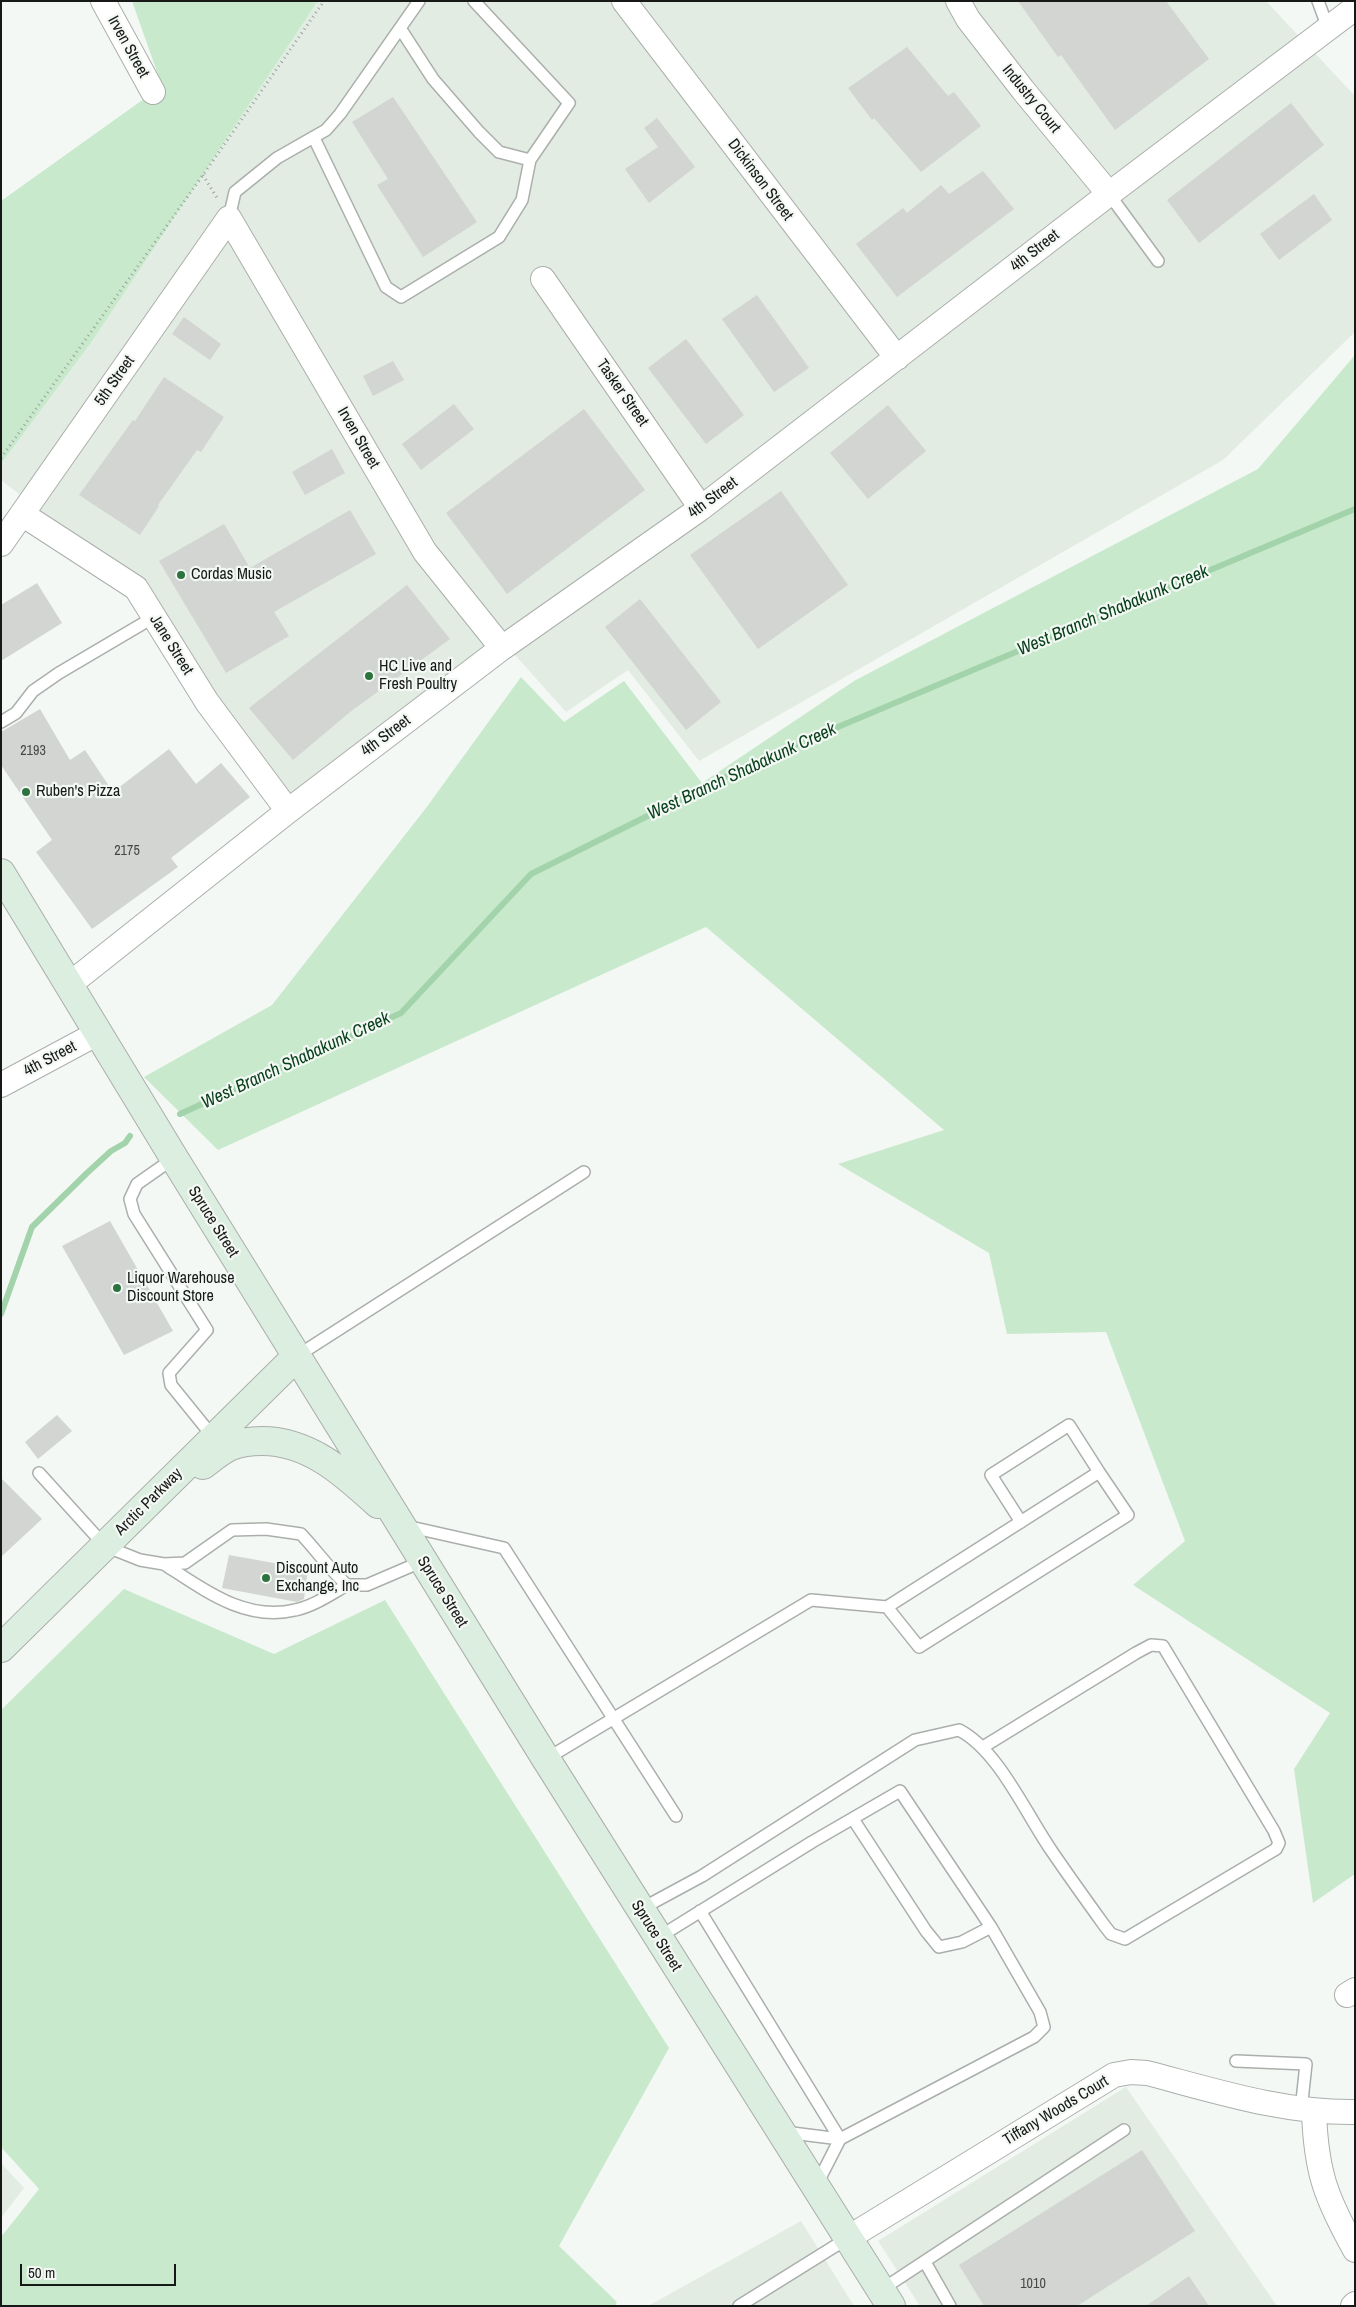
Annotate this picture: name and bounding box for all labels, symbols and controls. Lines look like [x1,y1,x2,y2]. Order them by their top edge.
street label: Irven Street [103,13,153,81]
street label: Industry Court [998,61,1064,137]
street label: Dickinson Street [723,135,797,225]
street label: 4th Street [1007,226,1063,276]
street label: 5th Street [91,352,139,410]
street label: Tasker Street [592,356,652,430]
street label: Irven Street [333,404,383,472]
street label: 4th Street [685,473,741,523]
water label: West Branch Shabakunk Creek [1014,561,1212,661]
place label: Cordas Music [191,565,272,585]
marker: Cordas Music [175,569,187,581]
street label: Jane Street [145,611,197,679]
place label: HC Live and Fresh Poultry [379,657,457,695]
marker: HC Live and Fresh Poultry [363,670,375,682]
street label: 4th Street [358,711,414,761]
water label: West Branch Shabakunk Creek [644,719,840,825]
house number: 2193 [20,743,46,759]
place label: Ruben's Pizza [36,782,120,802]
marker: Ruben's Pizza [20,786,32,798]
house number: 2175 [114,843,140,859]
water label: West Branch Shabakunk Creek [198,1008,394,1114]
street label: 4th Street [20,1037,80,1081]
street label: Spruce Street [184,1183,242,1261]
place label: Liquor Warehouse Discount Store [127,1269,234,1307]
marker: Liquor Warehouse Discount Store [111,1282,123,1294]
street label: Arctic Parkway [111,1464,187,1540]
street label: Spruce Street [413,1553,471,1631]
place label: Discount Auto Exchange, Inc [276,1559,359,1597]
marker: Discount Auto Exchange, Inc [260,1572,272,1584]
street label: Spruce Street [627,1897,685,1975]
street label: Tiffany Woods Court [1000,2072,1112,2150]
scale bar [22,2254,179,2286]
text: 50 m [28,2262,55,2283]
house number: 1010 [1020,2276,1046,2292]

